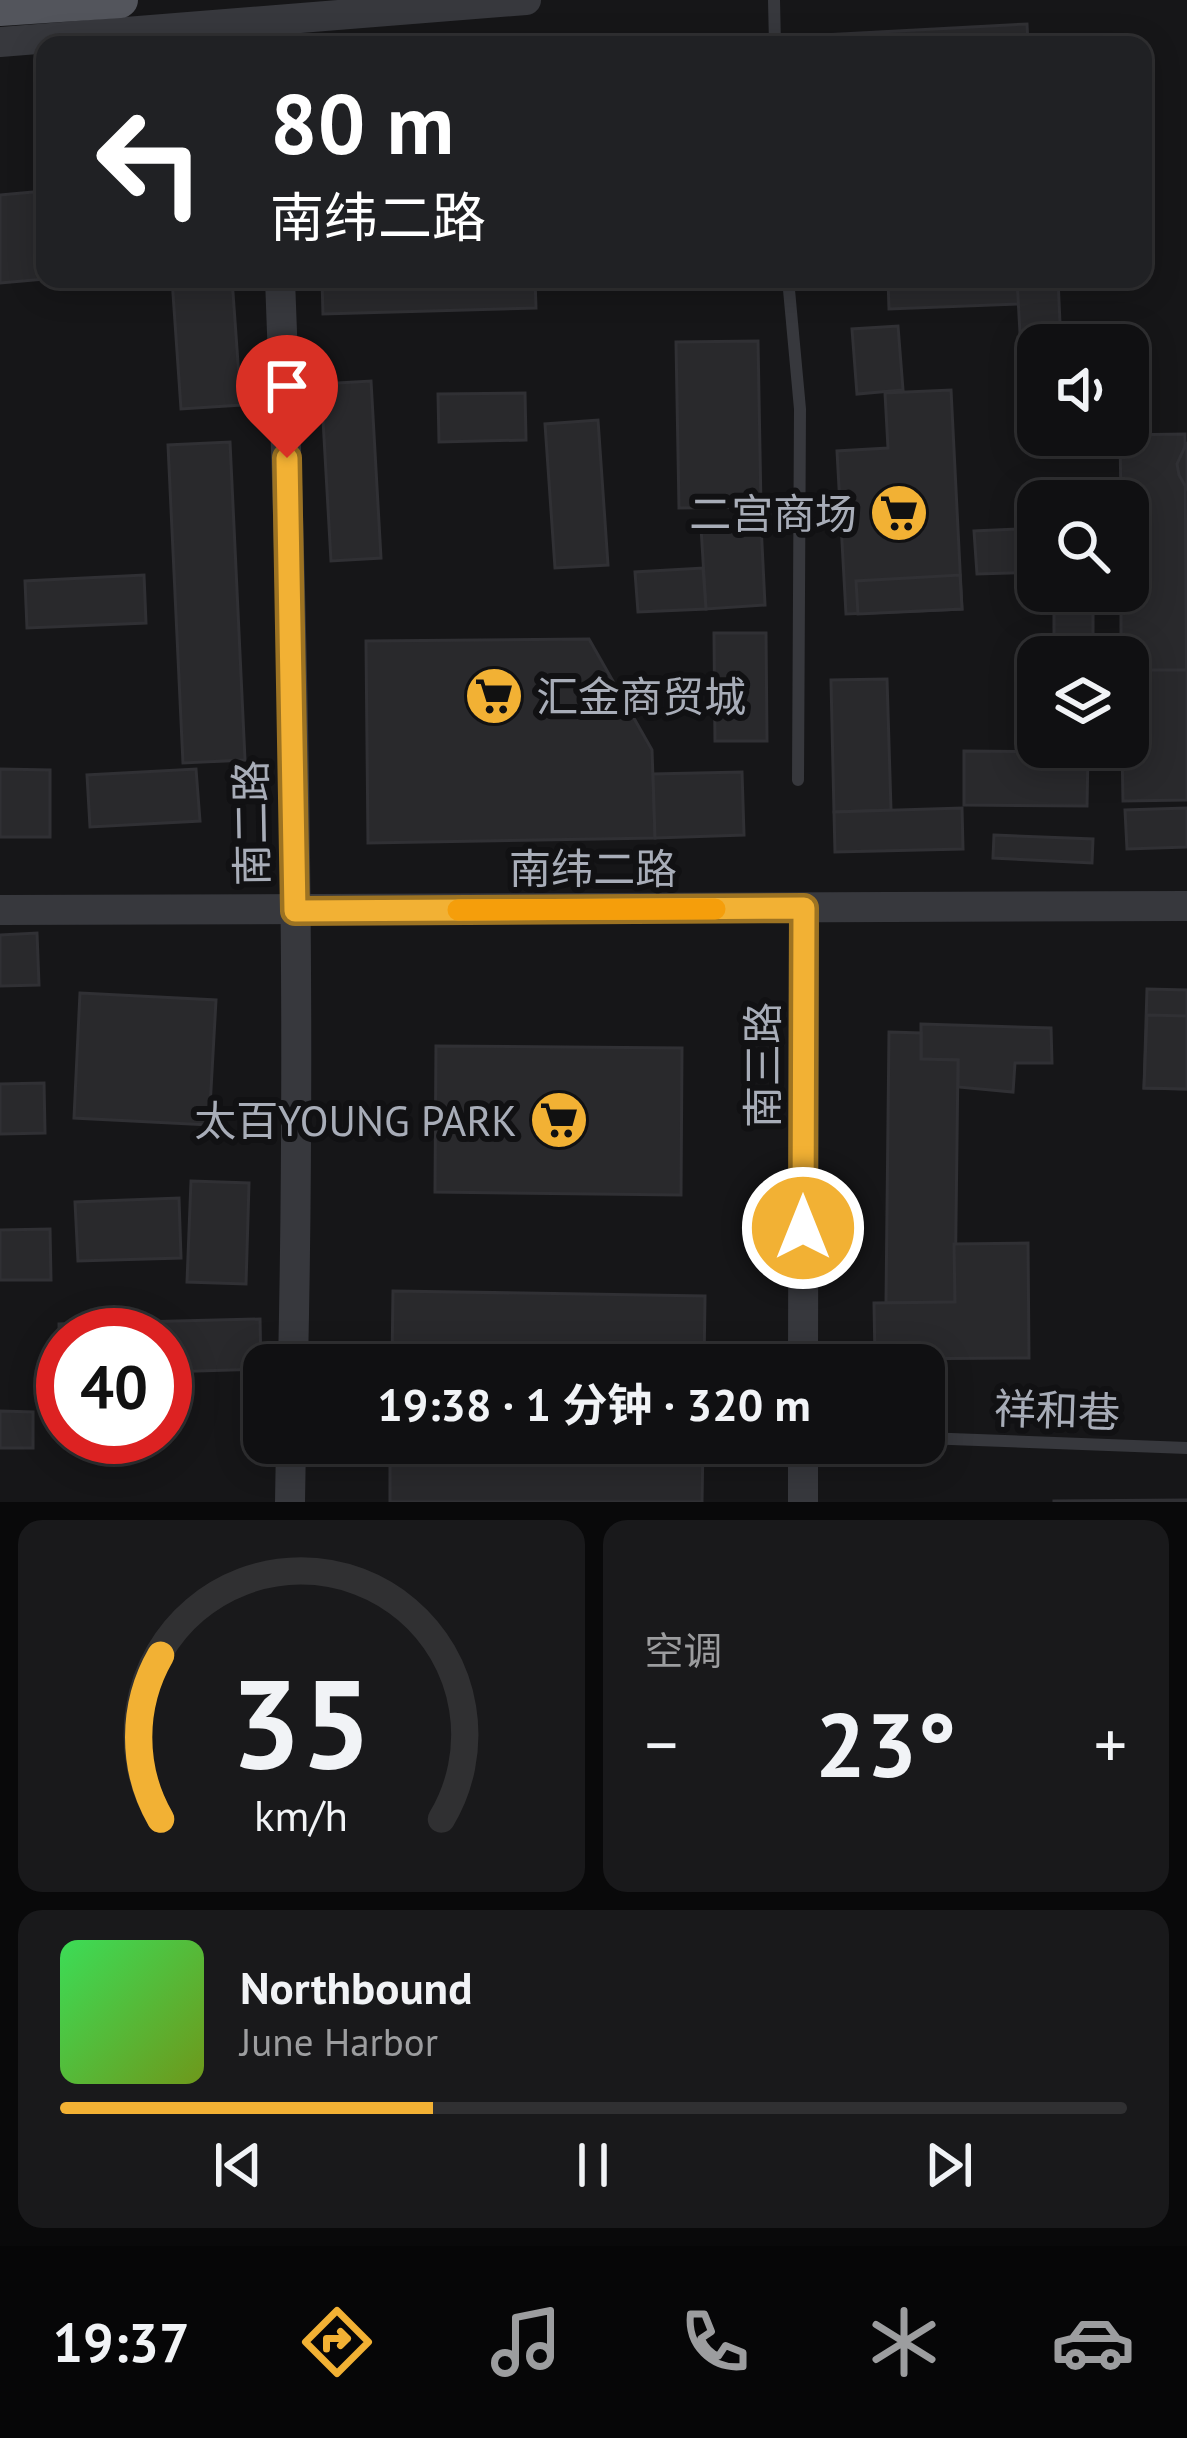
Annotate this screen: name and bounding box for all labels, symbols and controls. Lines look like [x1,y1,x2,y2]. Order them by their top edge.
text: 80 m [270,68,454,177]
icon: left [72,84,228,240]
text: 南纬二路 [270,182,486,252]
map controls [1017,324,1149,768]
button: sound [1017,324,1149,456]
pin [236,335,338,458]
icon: arrive [254,353,320,419]
button: search [1017,480,1149,612]
supermarket icon: 二宫商场 [868,482,930,544]
place label: 二宫商场 [689,486,857,541]
button: layers [1017,636,1149,768]
supermarket icon: 汇金商贸城 [463,665,525,727]
place label: 汇金商贸城 [536,669,746,724]
street label: 南二路 [222,760,280,886]
street label: 南纬二路 [509,841,677,896]
street label: 南三路 [735,1002,790,1128]
supermarket icon: 太百YOUNG PARK [528,1089,590,1151]
place label: 太百YOUNG PARK [194,1093,517,1148]
position arrow [740,1165,866,1291]
speed limit sign: 40 [36,1308,192,1464]
text: 19:38 · 1 分钟 · 320 m [377,1375,811,1433]
street label: 祥和巷 [993,1380,1121,1440]
text: 空调 [645,1625,723,1676]
text: 35 [230,1641,372,1802]
text: 23° [815,1685,956,1802]
text: − [645,1701,678,1786]
text: + [1094,1701,1127,1786]
text: km/h [254,1787,348,1843]
text: Northbound [240,1958,472,2016]
text: June Harbor [240,2016,438,2067]
icon: previous [205,2132,271,2198]
icon: pause [560,2132,626,2198]
icon: next [916,2132,982,2198]
icon: directions [295,2300,379,2384]
icon: music [484,2300,568,2384]
icon: phone [673,2300,757,2384]
icon: climate [862,2300,946,2384]
icon: car [1051,2300,1135,2384]
text: 19:37 [53,2307,190,2377]

